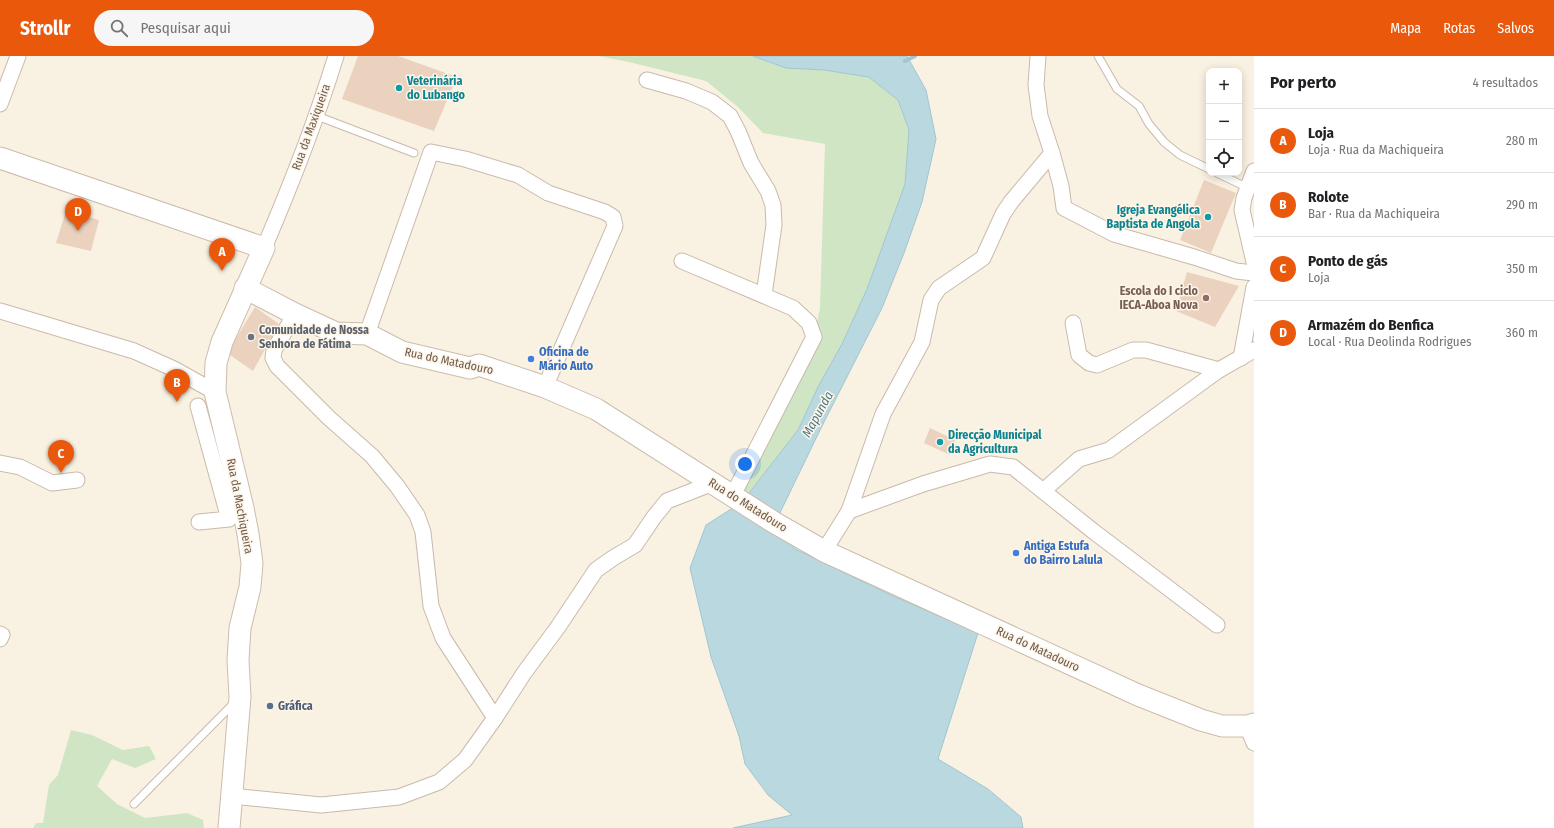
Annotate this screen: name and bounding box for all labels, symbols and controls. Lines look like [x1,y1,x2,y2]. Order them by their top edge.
search box [94,10,374,46]
text: Strollr [20,17,70,40]
icon: search [108,17,130,39]
text: Pesquisar aqui [140,19,231,37]
text: Mapa [1390,20,1421,37]
text: Rotas [1443,20,1475,37]
text: Salvos [1497,20,1534,37]
map controls [1206,68,1242,176]
button: + [1206,68,1242,104]
text: Por perto [1270,72,1336,93]
place label: Veterinária do Lubango [406,74,465,102]
text: 4 resultados [1472,75,1538,90]
street label: Rua da Maxiqueira [289,82,333,172]
marker: Veterinária do Lubango [394,83,404,93]
button: − [1206,104,1242,140]
text: Loja [1308,124,1334,142]
text: A [1279,133,1287,148]
text: 280 m [1506,133,1538,148]
button: locate [1206,140,1242,176]
text: Loja · Rua da Machiqueira [1308,142,1444,157]
text: Rolote [1308,188,1349,206]
text: B [1279,197,1287,212]
text: 290 m [1506,197,1538,212]
pin: D [65,198,91,231]
place label: Igreja Evangélica Baptista de Angola [1106,203,1200,231]
text: Bar · Rua da Machiqueira [1308,206,1440,221]
marker: Igreja Evangélica Baptista de Angola [1203,212,1213,222]
pin: A [209,238,235,271]
text: Ponto de gás [1308,252,1388,270]
text: C [1280,261,1286,276]
text: 350 m [1506,261,1538,276]
text: Loja [1308,270,1330,285]
place label: Escola do I ciclo IECA-Aboa Nova [1120,284,1199,312]
marker: Escola do I ciclo IECA-Aboa Nova [1201,293,1211,303]
text: Armazém do Benfica [1308,316,1434,334]
place label: Comunidade de Nossa Senhora de Fátima [259,323,369,351]
text: D [1279,325,1287,340]
text: 360 m [1506,325,1538,340]
marker: Comunidade de Nossa Senhora de Fátima [246,332,256,342]
text: Local · Rua Deolinda Rodrigues [1308,334,1472,349]
street label: Rua do Matadouro [403,345,495,377]
place label: Oficina de Mário Auto [539,345,594,373]
marker: Oficina de Mário Auto [526,354,536,364]
pin: B [164,369,190,402]
water label: Mapunda [799,389,836,440]
place label: Direcção Municipal da Agricultura [948,428,1042,456]
marker: Direcção Municipal da Agricultura [935,437,945,447]
pin: C [48,440,74,473]
your location [735,454,755,474]
street label: Rua da Machiqueira [224,457,256,555]
street label: Rua do Matadouro [706,475,790,535]
place label: Antiga Estufa do Bairro Lalula [1023,539,1103,567]
marker: Antiga Estufa do Bairro Lalula [1011,548,1021,558]
street label: Rua do Matadouro [994,624,1082,674]
place label: Gráfica [278,699,313,713]
marker: Gráfica [265,701,275,711]

